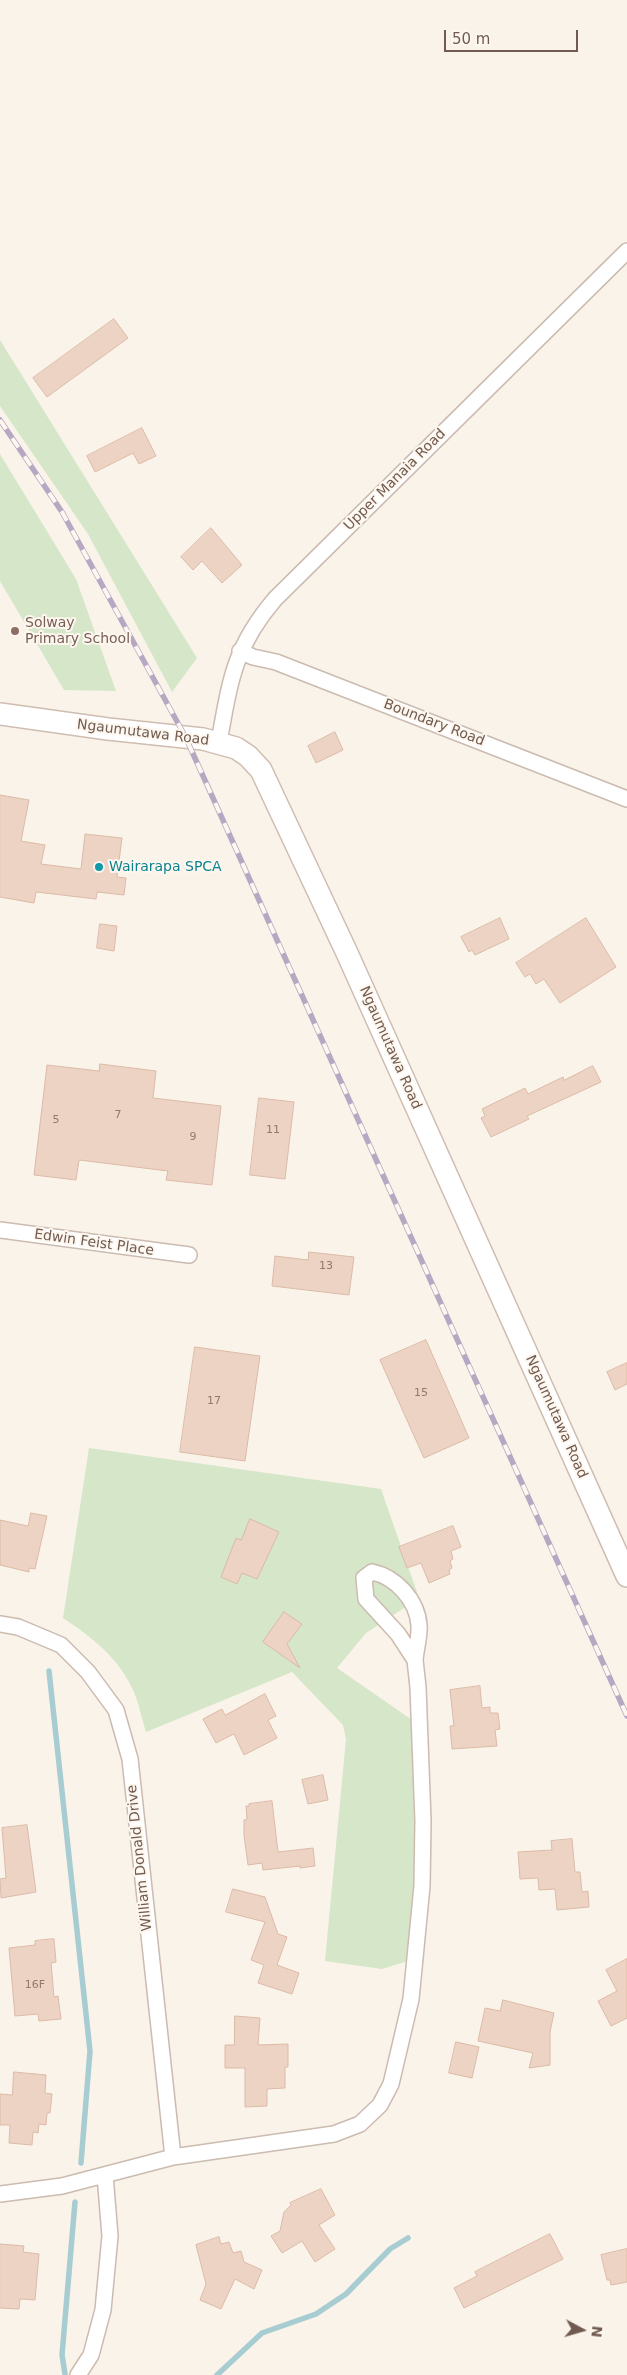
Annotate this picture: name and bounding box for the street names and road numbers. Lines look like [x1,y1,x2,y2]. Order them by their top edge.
street label: Upper Manaia Road [341,426,449,534]
street label: Boundary Road [381,696,487,750]
street label: Ngaumutawa Road [76,717,210,749]
street label: Ngaumutawa Road [355,984,425,1112]
street label: Edwin Feist Place [33,1226,155,1260]
street label: Ngaumutawa Road [521,1353,591,1481]
street label: William Donald Drive [124,1784,156,1932]

